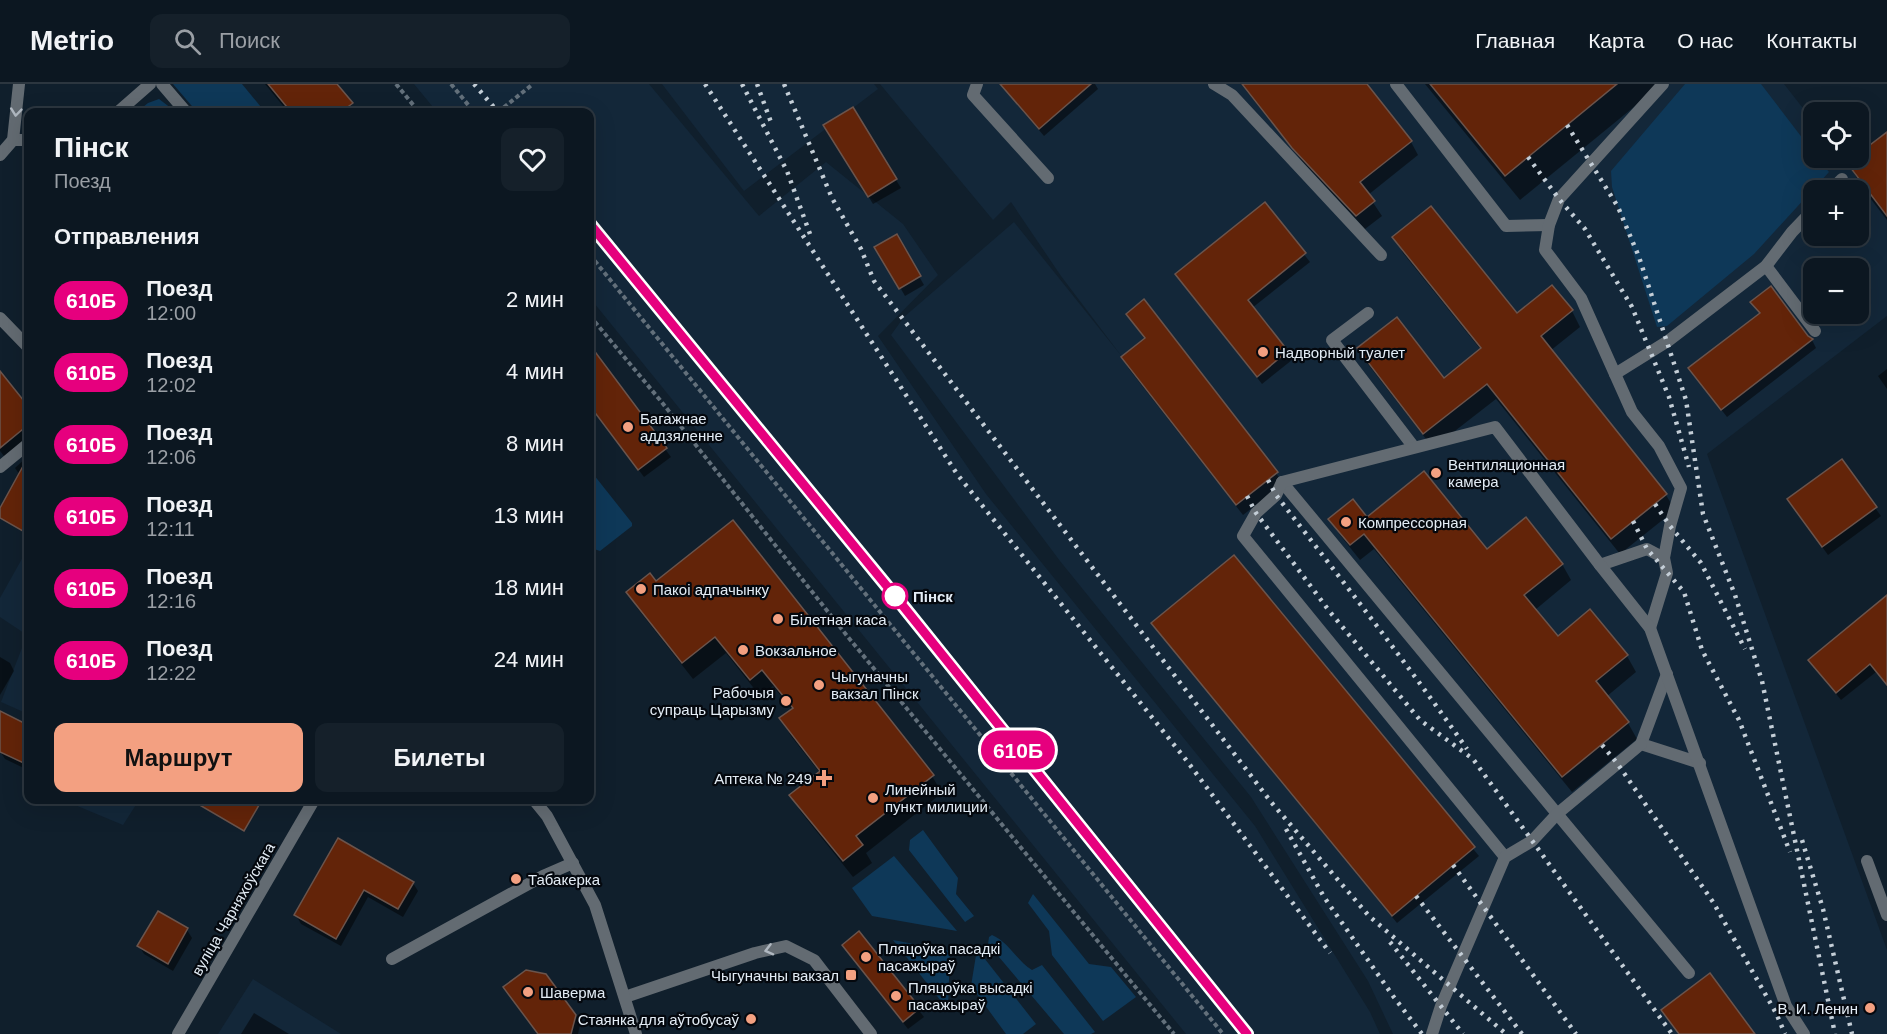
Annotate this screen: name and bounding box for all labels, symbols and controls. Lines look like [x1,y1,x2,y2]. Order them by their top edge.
search box [150,14,570,68]
text: Metrio [30,25,114,56]
icon: search [171,25,204,58]
text: Поиск [219,28,280,53]
text: Главная [1475,29,1555,52]
text: Карта [1588,29,1644,52]
text: О нас [1677,29,1733,52]
text: Контакты [1766,29,1857,52]
map controls [1803,102,1869,324]
button: locate [1803,102,1869,168]
one-way arrow [10,107,23,117]
button: heart [501,128,564,191]
text: Пінск [54,132,128,163]
text: Поезд [54,170,111,192]
button: + [1803,180,1869,246]
text: Отправления [54,224,200,249]
button: − [1803,258,1869,324]
text: Поезд [146,276,213,301]
text: 2 мин [506,287,564,312]
text: 610Б [66,289,116,312]
text: 12:00 [146,302,196,324]
place label: Надворный туалет [1275,344,1405,361]
marker: Надворный туалет [1256,345,1270,359]
text: Поезд [146,348,213,373]
text: 4 мин [506,359,564,384]
text: 610Б [66,361,116,384]
text: 12:02 [146,374,196,396]
place label: Багажнае аддзяленне [640,410,723,444]
text: Поезд [146,420,213,445]
marker: Багажнае аддзяленне [621,420,635,434]
text: 8 мин [506,431,564,456]
text: 610Б [66,433,116,456]
text: 12:06 [146,446,196,468]
place label: Вентиляционная камера [1448,456,1565,490]
marker: Вентиляционная камера [1429,466,1443,480]
text: Поезд [146,492,213,517]
text: 13 мин [494,503,564,528]
text: 610Б [66,505,116,528]
place label: Компрессорная [1358,514,1467,531]
marker: Компрессорная [1339,515,1353,529]
text: 12:11 [146,518,195,540]
text: Поезд [146,564,213,589]
text: 18 мин [494,575,564,600]
text: 610Б [66,577,116,600]
place label: Пакоі адпачынку [653,581,770,598]
marker: Пакоі адпачынку [634,582,648,596]
marker: Пінск [882,583,908,609]
place label: Пінск [913,588,953,605]
text: 12:16 [146,590,196,612]
place label: Білетная каса [790,611,887,628]
marker: Білетная каса [771,612,785,626]
text: Поезд [146,636,213,661]
place label: Вокзальное [755,642,837,659]
marker: Вокзальное [736,643,750,657]
text: 24 мин [494,647,564,672]
text: 610Б [66,649,116,672]
text: 12:22 [146,662,196,684]
place label: Чыгуначны вакзал Пінск [831,668,919,702]
marker: Чыгуначны вакзал Пінск [812,678,826,692]
place label: Рабочыя супраць Царызму [650,684,774,718]
marker: Рабочыя супраць Царызму [779,694,793,708]
button: Маршрут [54,723,303,792]
button: Билеты [315,723,564,792]
line badge: 610Б [976,730,1060,770]
text: 610Б [993,739,1043,762]
place label: Аптека № 249 [714,770,812,787]
marker: Аптека № 249 [817,771,831,785]
place label: Линейный пункт милиции [885,781,988,815]
marker: Линейный пункт милиции [866,791,880,805]
street label: вуліца Чарняхоўскага [188,839,278,978]
place label: Табакерка [528,871,601,888]
marker: Табакерка [509,872,523,886]
place label: Пляцоўка пасадкі пасажыраў [878,940,1000,974]
one-way arrow [764,942,774,955]
marker: Пляцоўка пасадкі пасажыраў [859,950,873,964]
place label: Чыгуначны вакзал [711,967,839,984]
marker: Чыгуначны вакзал [844,968,858,982]
place label: Пляцоўка высадкі пасажыраў [908,979,1033,1013]
place label: Шаверма [540,984,606,1001]
marker: Шаверма [521,985,535,999]
marker: Пляцоўка высадкі пасажыраў [889,989,903,1003]
place label: В. И. Ленин [1777,1000,1858,1017]
marker: В. И. Ленин [1863,1001,1877,1015]
place label: Стаянка для аўтобусаў [578,1011,739,1028]
marker: Стаянка для аўтобусаў [744,1012,758,1026]

